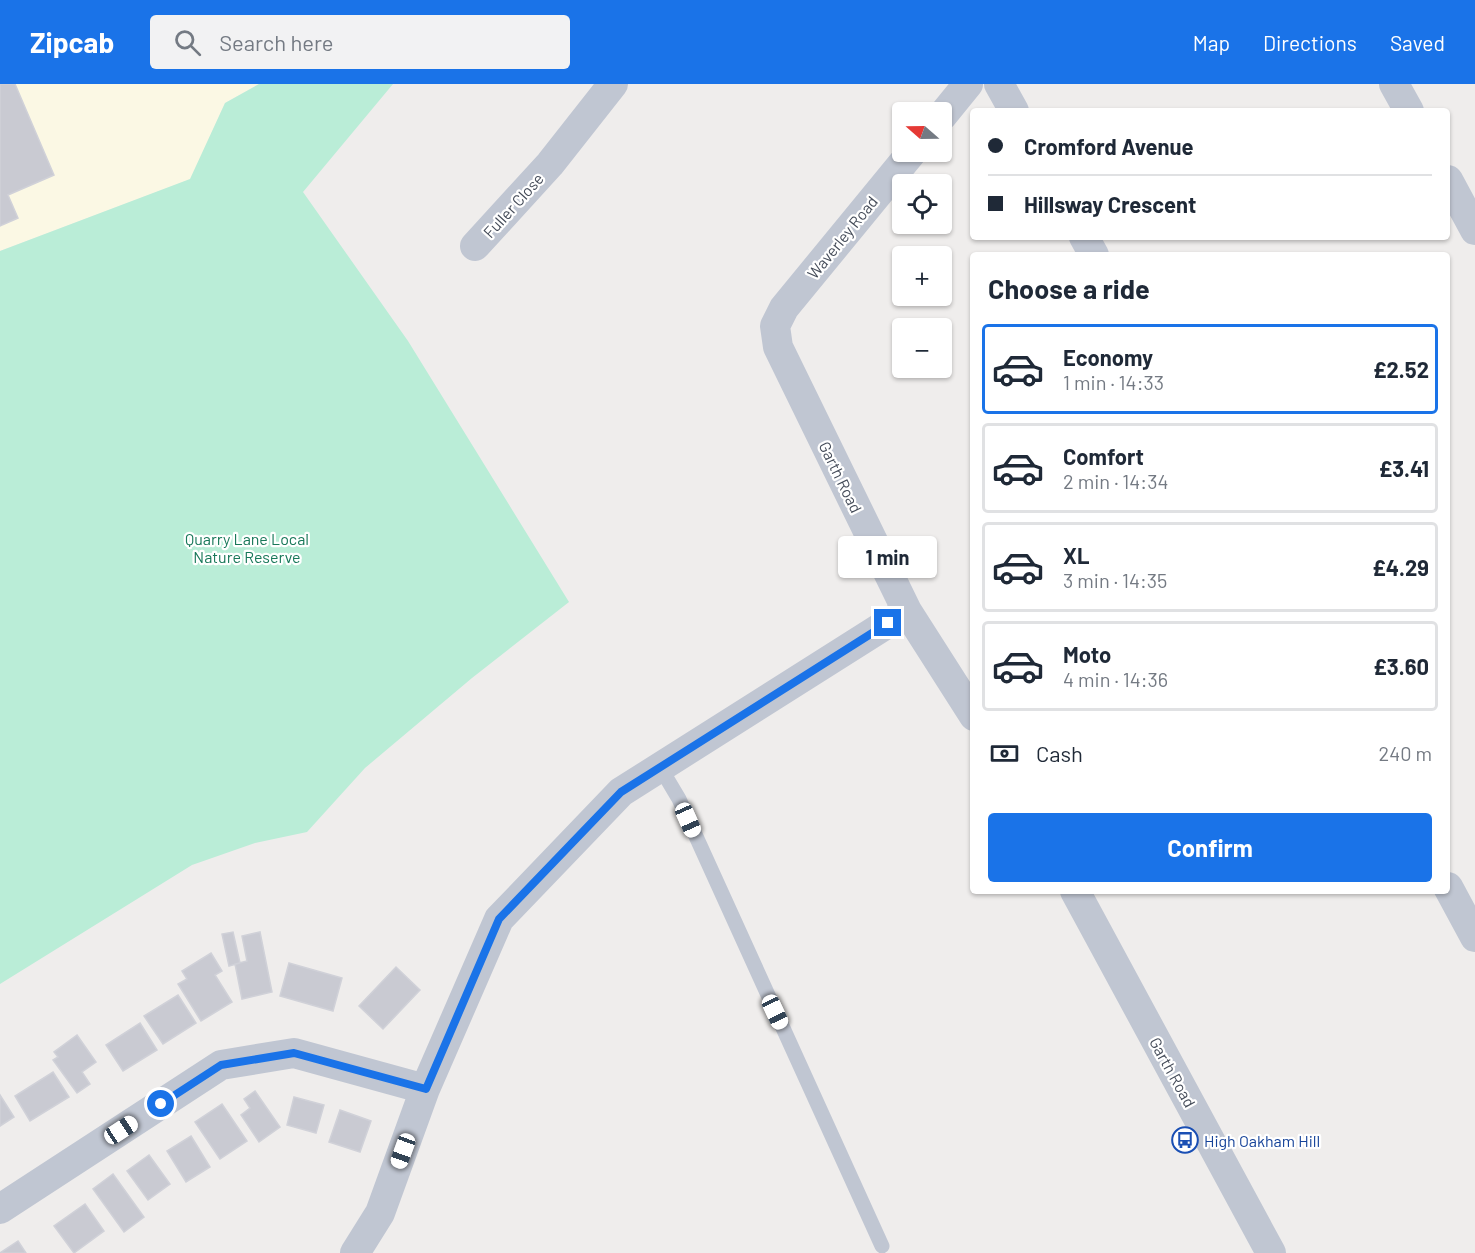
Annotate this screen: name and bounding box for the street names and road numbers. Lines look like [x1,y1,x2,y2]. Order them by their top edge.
street label: Fuller Close [479,169,547,241]
street label: Waverley Road [803,192,881,282]
street label: Garth Road [816,438,866,516]
street label: Garth Road [1146,1034,1200,1110]

